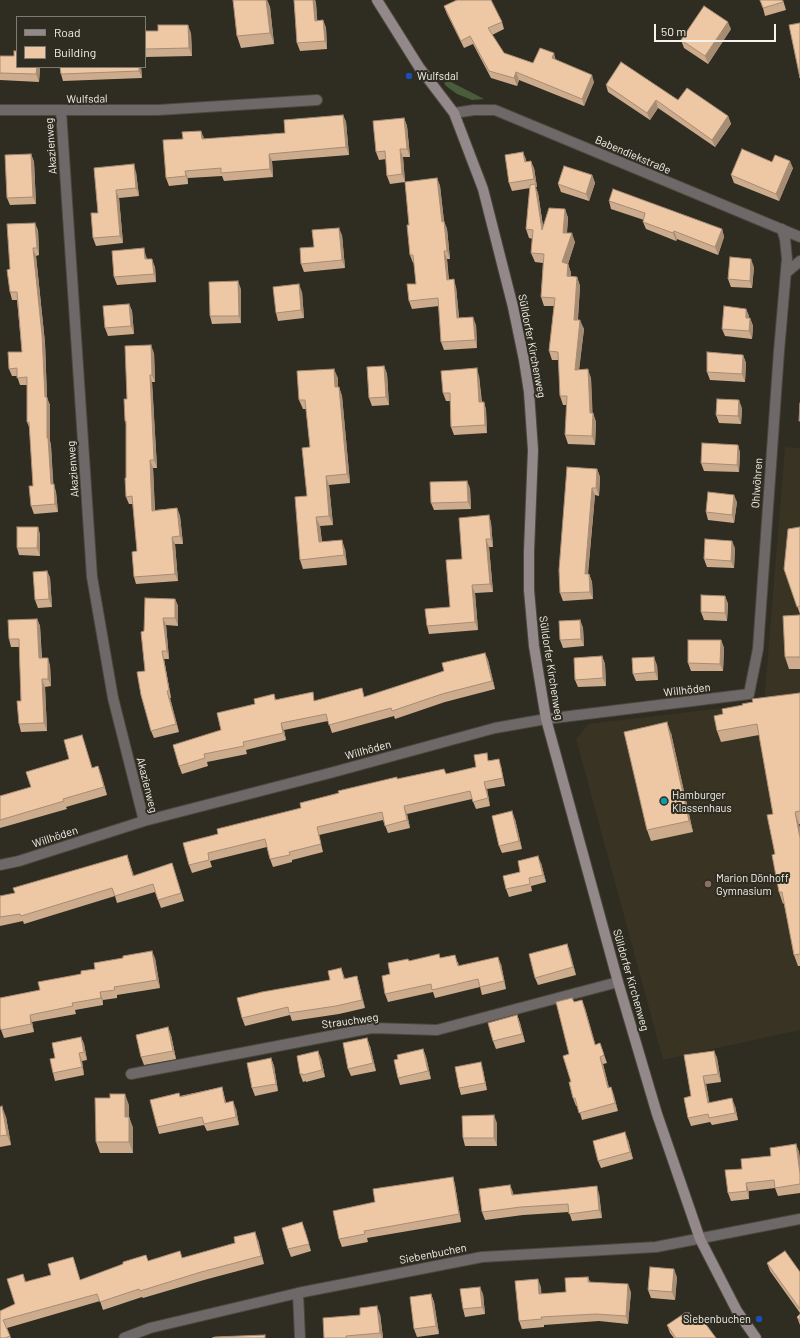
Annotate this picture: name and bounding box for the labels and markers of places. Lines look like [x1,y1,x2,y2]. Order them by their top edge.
place label: Wulfsdal [417,69,458,83]
marker: Wulfsdal [404,71,414,81]
place label: Hamburger Klassenhaus [672,788,732,814]
marker: Hamburger Klassenhaus [659,796,669,806]
place label: Marion Dönhoff Gymnasium [716,871,789,897]
marker: Marion Dönhoff Gymnasium [703,879,713,889]
place label: Siebenbuchen [683,1312,751,1326]
marker: Siebenbuchen [754,1314,764,1324]

